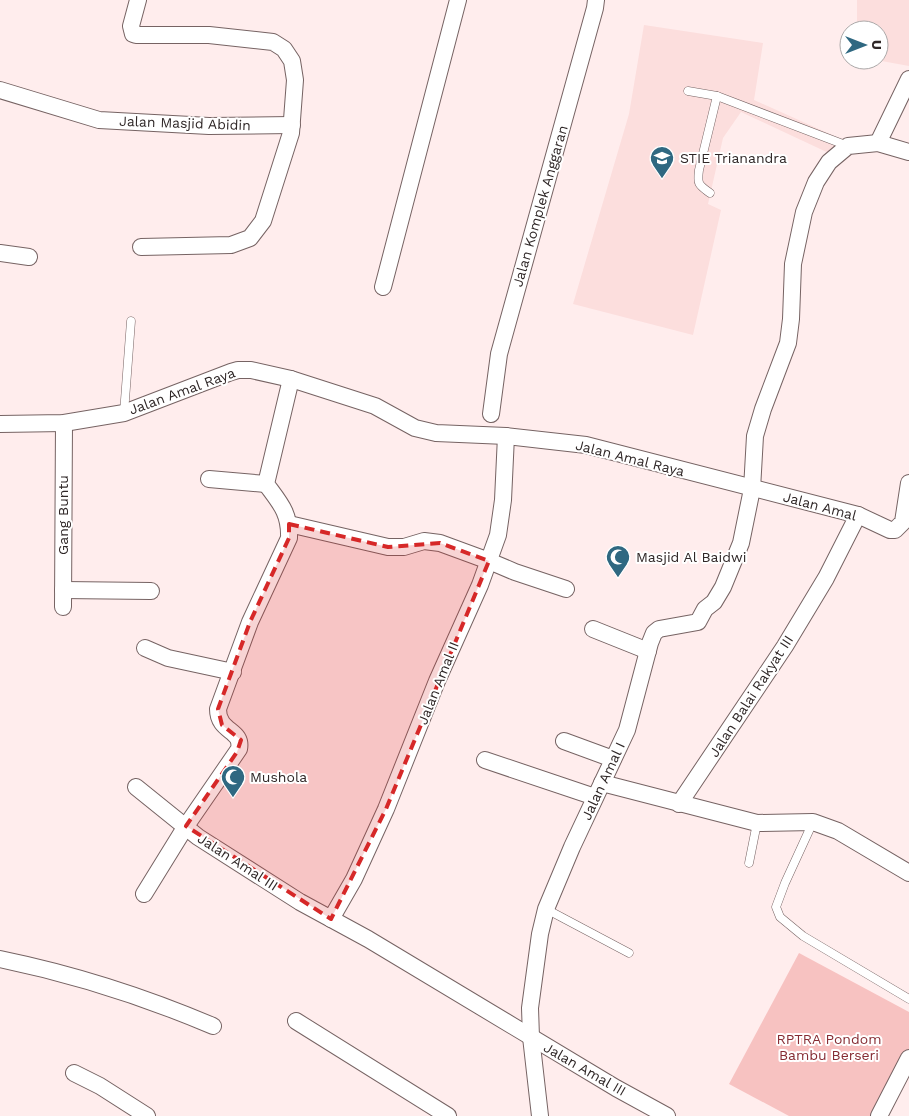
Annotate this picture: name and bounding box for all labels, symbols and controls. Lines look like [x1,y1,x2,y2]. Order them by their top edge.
north arrow [839,20,889,70]
text: U [869,40,885,50]
street label: Jalan Masjid Abidin [119,113,251,133]
street label: Jalan Komplek Anggaran [509,123,571,289]
school or university icon: STIE Trianandra [649,145,675,179]
place label: STIE Trianandra [680,150,787,166]
street label: Jalan Amal Raya [127,364,237,418]
street label: Jalan Amal Raya [574,437,686,479]
street label: Gang Buntu [55,475,71,555]
street label: Jalan Amal [781,489,859,524]
mosque icon: Masjid Al Baidwi [605,544,631,578]
place label: Masjid Al Baidwi [636,549,746,565]
street label: Jalan Balai Rakyat III [706,632,796,760]
street label: Jalan Amal II [414,639,462,727]
street label: Jalan Amal I [578,740,628,822]
mosque icon: Mushola [220,764,246,798]
place label: Mushola [250,769,307,785]
street label: Jalan Amal III [195,830,281,894]
park label: RPTRA Pondom Bambu Berseri [776,1031,882,1063]
street label: Jalan Amal III [541,1039,629,1099]

